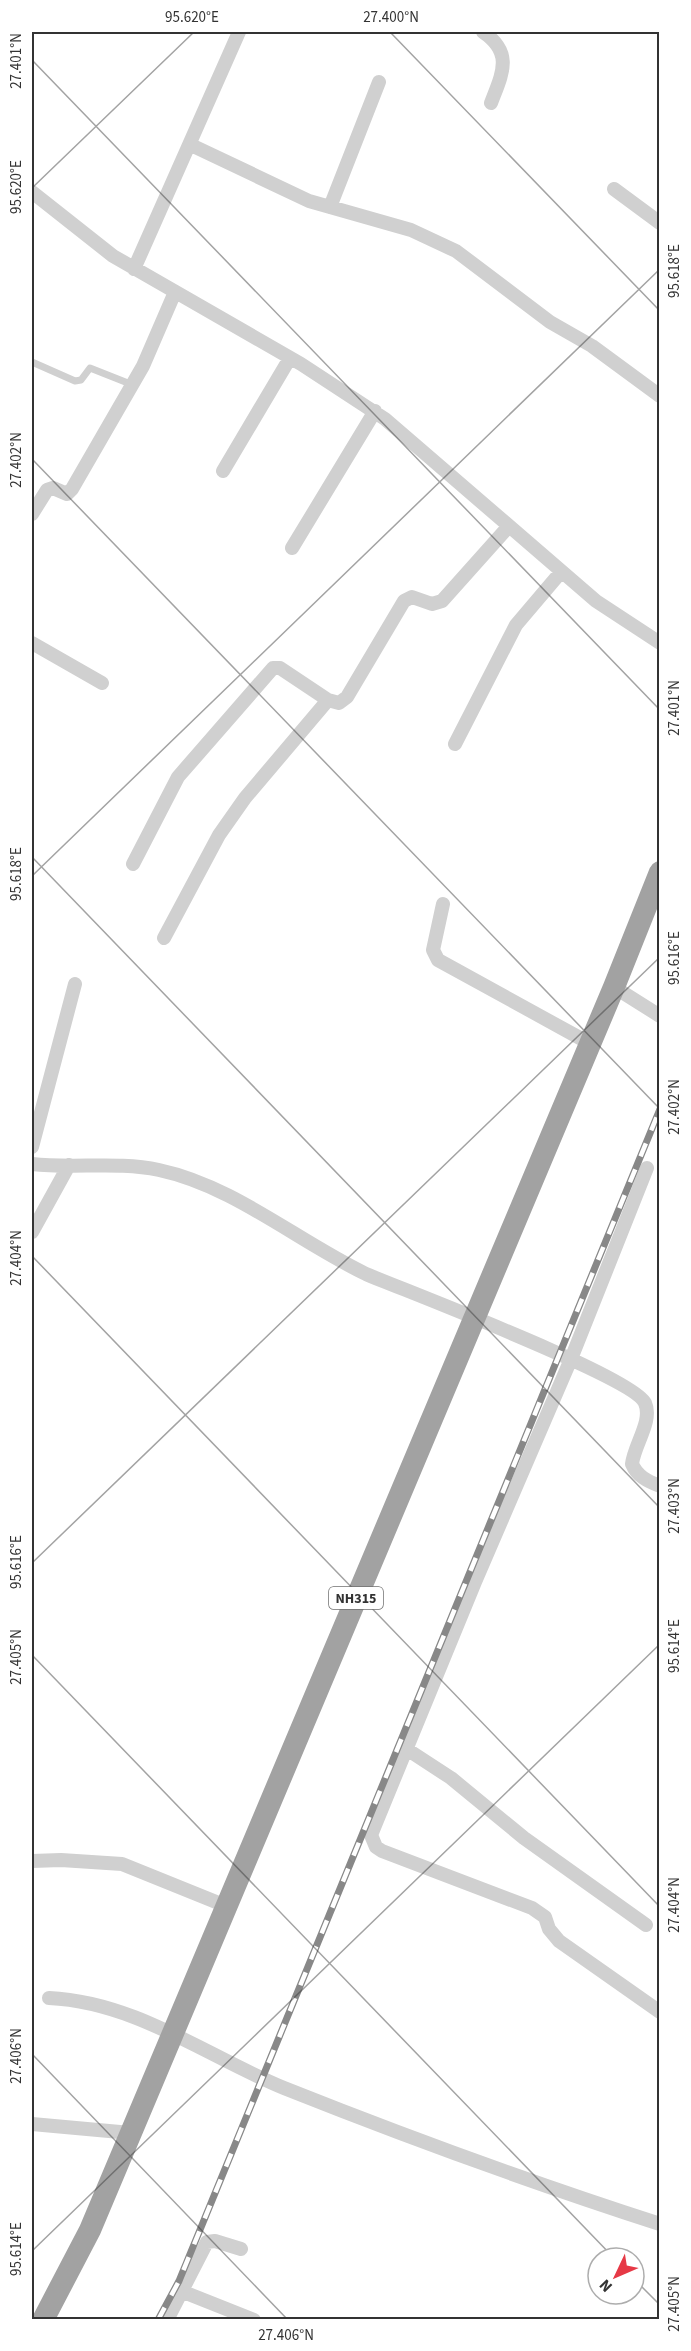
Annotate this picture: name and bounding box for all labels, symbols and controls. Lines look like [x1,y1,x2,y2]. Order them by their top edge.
text: 95.620°E [165,7,219,28]
text: 27.400°N [363,7,419,28]
text: 27.401°N [6,33,27,89]
text: 95.620°E [6,160,27,214]
text: 95.618°E [664,244,685,298]
text: 27.402°N [6,432,27,488]
text: 27.401°N [664,680,685,736]
text: 95.618°E [6,847,27,901]
text: 95.616°E [664,931,685,985]
text: 27.402°N [664,1079,685,1135]
text: 27.404°N [6,1230,27,1286]
text: 27.403°N [664,1478,685,1534]
text: 95.616°E [6,1535,27,1589]
road number: NH315 [329,1587,383,1609]
text: 95.614°E [664,1619,685,1673]
text: 27.405°N [6,1629,27,1685]
text: 27.404°N [664,1877,685,1933]
text: 27.406°N [6,2028,27,2084]
text: 95.614°E [6,2222,27,2276]
north arrow [586,2246,646,2306]
text: N [594,2274,618,2297]
text: 27.405°N [664,2276,685,2332]
text: 27.406°N [258,2325,314,2346]

